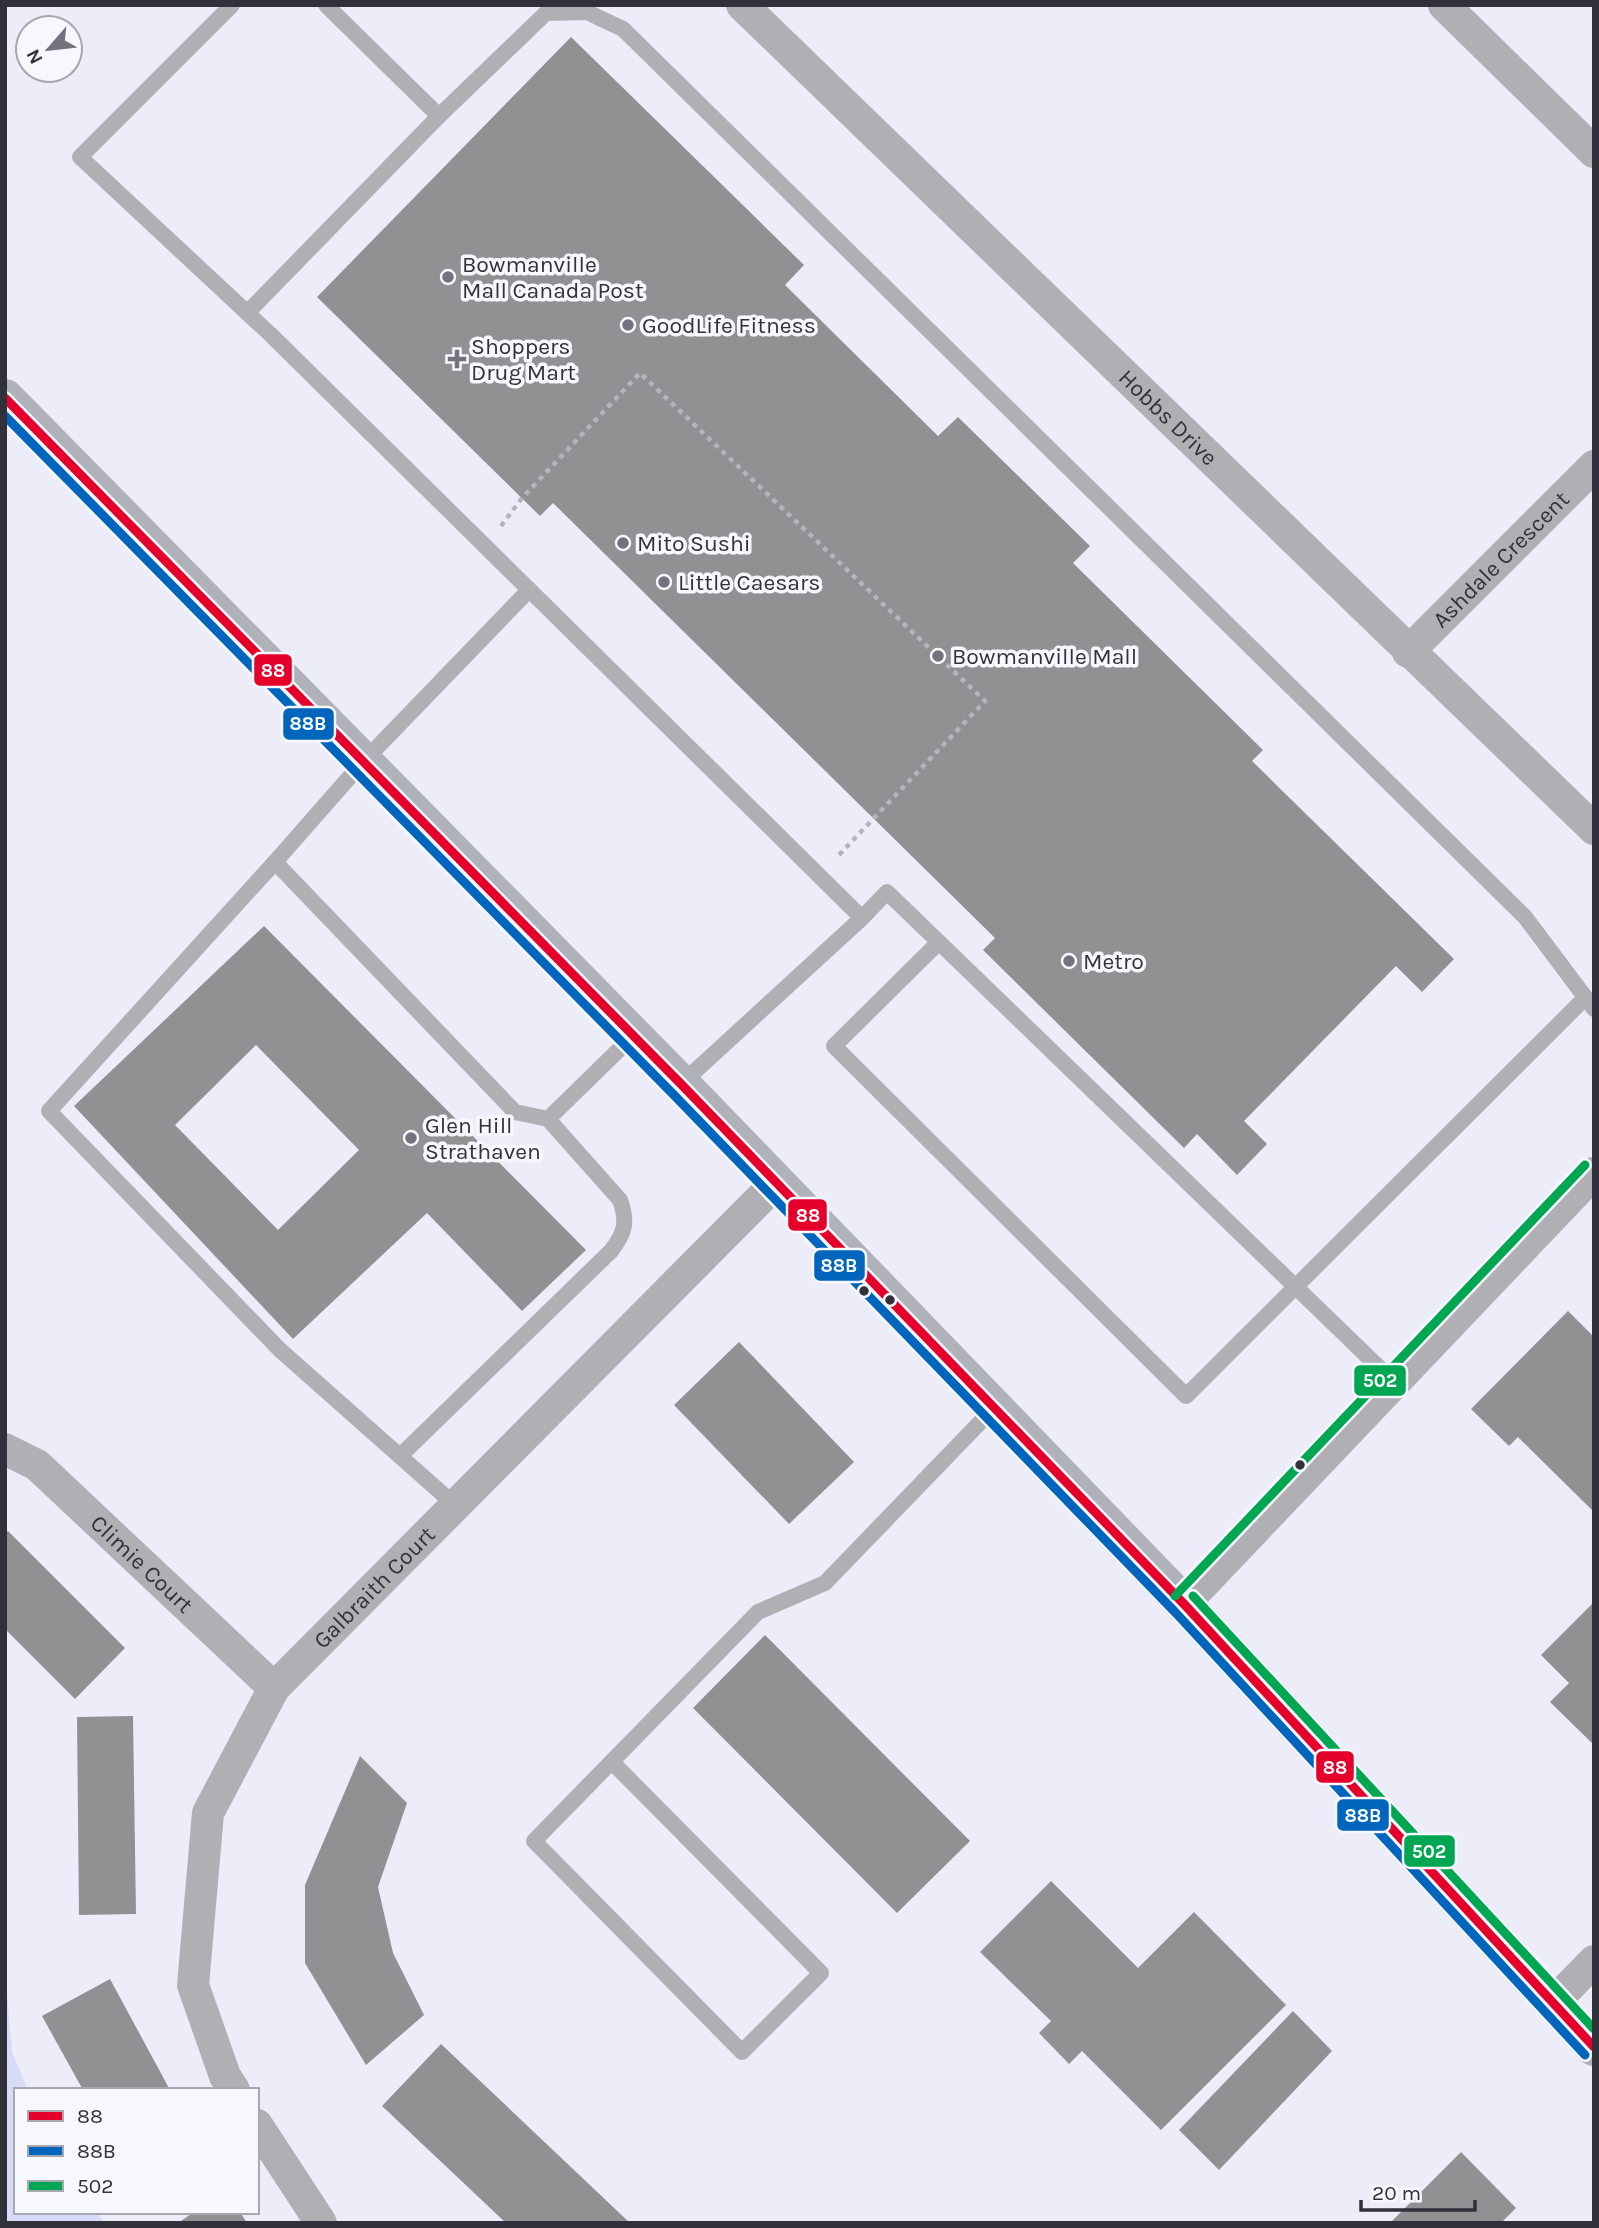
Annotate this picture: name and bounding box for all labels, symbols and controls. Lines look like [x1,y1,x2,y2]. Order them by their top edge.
north arrow [14,14,84,84]
text: N [22,45,48,68]
place label: Bowmanville Mall Canada Post [462,251,644,304]
marker: Bowmanville Mall Canada Post [440,269,456,285]
place label: GoodLife Fitness [642,312,816,339]
marker: GoodLife Fitness [620,317,636,333]
place label: Shoppers Drug Mart [471,333,576,386]
marker: Shoppers Drug Mart [449,351,465,367]
street label: Hobbs Drive [1113,364,1223,471]
street label: Ashdale Crescent [1427,485,1575,633]
place label: Mito Sushi [637,530,751,557]
marker: Mito Sushi [615,535,631,551]
place label: Little Caesars [678,569,820,596]
marker: Little Caesars [656,574,672,590]
place label: Bowmanville Mall [952,643,1137,670]
marker: Bowmanville Mall [930,648,946,664]
line badge: 88 [253,653,293,687]
text: 88 [261,660,285,682]
line badge: 88B [282,707,335,741]
text: 88B [290,713,326,735]
place label: Metro [1083,948,1144,975]
marker: Metro [1061,953,1077,969]
place label: Glen Hill Strathaven [425,1112,541,1165]
marker: Glen Hill Strathaven [403,1130,419,1146]
line badge: 88 [787,1198,828,1232]
text: 88 [796,1205,820,1227]
line badge: 88B [813,1249,866,1282]
text: 88B [821,1255,857,1277]
unlabelled marker [857,1284,871,1298]
unlabelled marker [883,1293,897,1307]
line badge: 502 [1353,1364,1407,1397]
text: 502 [1363,1370,1397,1392]
unlabelled marker [1293,1458,1307,1472]
street label: Climie Court [85,1509,199,1619]
street label: Galbraith Court [308,1520,441,1654]
line badge: 88 [1315,1750,1355,1784]
text: 88 [1323,1757,1347,1779]
line badge: 88B [1336,1798,1390,1832]
text: 88B [1345,1805,1381,1827]
line badge: 502 [1403,1834,1456,1868]
text: 502 [1412,1841,1446,1863]
legend [14,2088,259,2214]
text: 88 [77,2104,103,2128]
text: 88B [77,2139,116,2163]
scale bar [1361,2168,1475,2212]
text: 502 [77,2174,114,2198]
text: 20 m [1372,2181,1421,2205]

